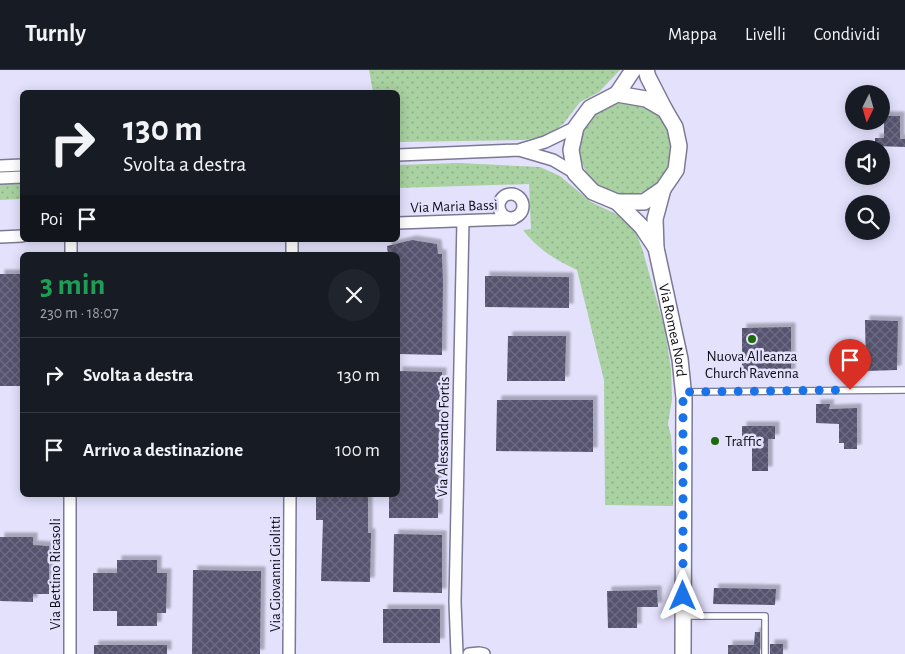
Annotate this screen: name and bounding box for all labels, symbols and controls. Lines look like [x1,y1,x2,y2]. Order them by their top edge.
text: Turnly [25,22,86,46]
text: Mappa [668,26,717,44]
text: Livelli [745,26,786,44]
text: Condividi [814,26,880,44]
north arrow [845,85,890,130]
map controls [845,85,890,240]
icon: right [40,110,105,175]
text: 130 m [123,112,202,147]
button: sound [845,140,890,185]
text: Svolta a destra [123,153,247,175]
button: search [845,195,890,240]
street label: Via Maria Bassi [410,197,498,216]
icon: arrive [73,205,101,233]
text: Poi [40,210,63,229]
button: close [328,269,380,321]
text: 3 min [40,270,105,300]
street label: Via Romea Nord [656,282,689,378]
text: 230 m · 18:07 [40,305,119,321]
marker: Nuova Alleanza Church Ravenna [746,333,758,345]
pin [829,339,871,390]
icon: arrive [836,346,864,374]
place label: Nuova Alleanza Church Ravenna [705,349,799,381]
icon: right [40,361,68,389]
text: Svolta a destra [83,366,193,385]
text: 130 m [337,366,380,385]
street label: Via Alessandro Fortis [435,376,452,498]
place label: Traffic [725,434,762,449]
marker: Traffic [709,435,721,447]
icon: arrive [40,436,68,464]
text: Arrivo a destinazione [83,441,243,460]
text: 100 m [335,441,380,460]
street label: Via Giovanni Giolitti [268,516,283,632]
street label: Via Bettino Ricasoli [48,518,63,630]
position arrow [656,569,708,621]

